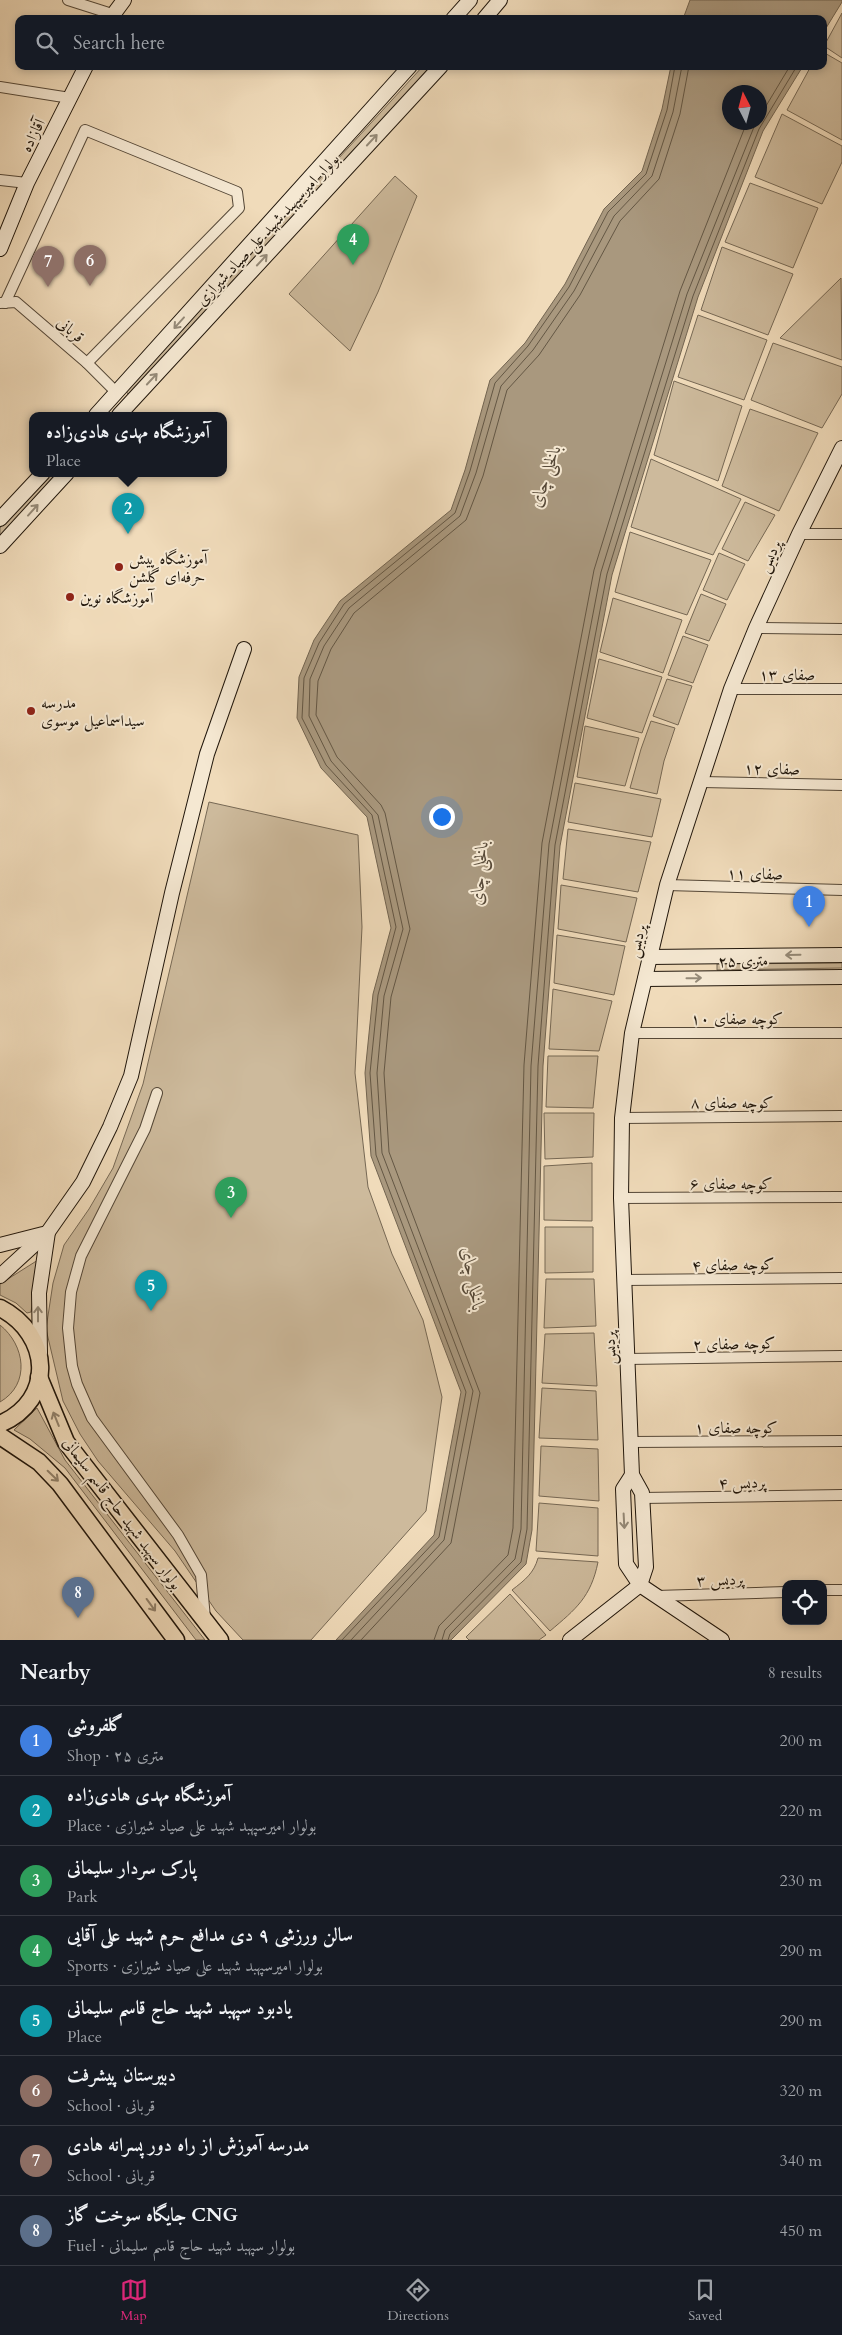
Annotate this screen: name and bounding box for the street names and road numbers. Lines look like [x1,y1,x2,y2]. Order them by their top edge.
street label: آقازاده [15,114,51,156]
street label: بولوار امیرسپهبد شهید علی صیاد شیرازی [191,148,345,311]
street label: قربانی [52,312,89,348]
street label: پردیس [753,535,788,576]
street label: صفای ۱۳ [759,664,815,686]
street label: صفای ۱۲ [744,758,800,780]
street label: صفای ۱۱ [727,863,783,885]
street label: پردیس [622,920,652,960]
street label: ۲۵ متری [718,950,768,972]
street label: کوچه صفای ۱۰ [691,1008,783,1030]
street label: کوچه صفای ۸ [691,1092,773,1114]
street label: کوچه صفای ۶ [690,1173,772,1195]
street label: کوچه صفای ۴ [691,1253,775,1277]
street label: پردیس [598,1329,622,1365]
street label: کوچه صفای ۲ [692,1332,776,1356]
street label: کوچه صفای ۱ [695,1417,777,1439]
street label: بولوار سپهبد شهید حاج قاسم سلیمانی [53,1433,187,1598]
street label: پردیس ۴ [718,1472,768,1494]
street label: پردیس ۳ [696,1568,746,1592]

